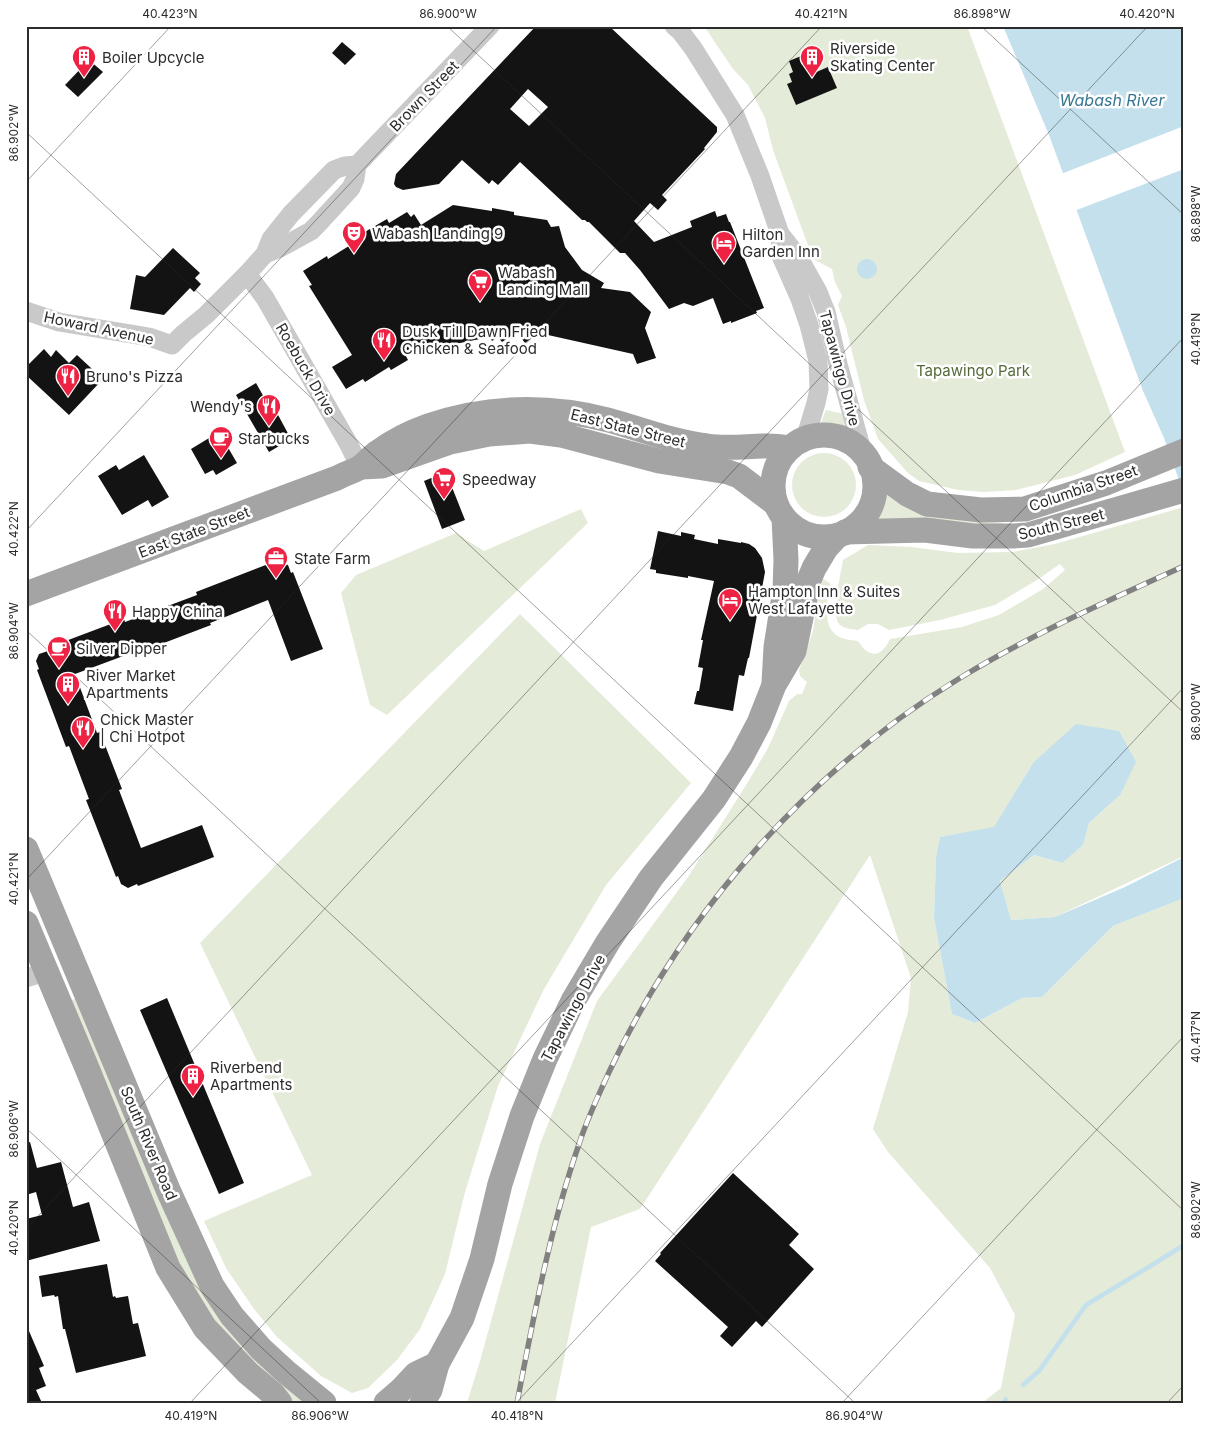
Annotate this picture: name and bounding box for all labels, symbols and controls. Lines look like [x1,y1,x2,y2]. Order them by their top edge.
text: 40.423°N [142,6,198,21]
text: 86.900°W [419,6,477,21]
text: 40.421°N [795,6,847,21]
text: 86.898°W [953,6,1011,21]
text: 40.420°N [1119,6,1175,21]
place label: Riverside Skating Center [830,39,935,75]
building icon: Boiler Upcycle [71,44,97,78]
building icon: Riverside Skating Center [799,44,825,78]
place label: Boiler Upcycle [102,48,204,67]
street label: Brown Street [385,56,463,136]
water label: Wabash River [1060,90,1165,110]
text: 86.902°W [6,104,21,162]
text: 86.898°W [1188,185,1203,243]
theatre icon: Wabash Landing 9 [341,220,367,254]
place label: Wabash Landing 9 [372,224,503,243]
place label: Hilton Garden Inn [742,225,820,261]
hotel icon: Hilton Garden Inn [711,230,737,264]
place label: Wabash Landing Mall [498,263,588,299]
supermarket icon: Wabash Landing Mall [467,268,493,302]
street label: Howard Avenue [42,307,156,349]
street label: Tapawingo Drive [815,308,865,428]
text: 40.419°N [1188,313,1203,365]
street label: Roebuck Drive [272,319,340,419]
place label: Dusk Till Dawn Fried Chicken & Seafood [402,322,547,358]
restaurant icon: Dusk Till Dawn Fried Chicken & Seafood [371,327,397,361]
park label: Tapawingo Park [916,361,1031,380]
restaurant icon: Bruno's Pizza [55,363,81,397]
place label: Bruno's Pizza [86,367,183,386]
restaurant icon: Wendy's [256,393,282,427]
place label: Wendy's [190,397,252,416]
street label: East State Street [569,405,687,451]
cafe icon: Starbucks [208,425,234,459]
place label: Starbucks [238,429,310,448]
street label: Columbia Street [1026,461,1140,515]
supermarket icon: Speedway [431,466,457,500]
place label: Speedway [462,470,537,489]
text: 40.422°N [6,501,21,557]
street label: East State Street [136,502,252,562]
street label: South Street [1016,504,1106,544]
office icon: State Farm [263,545,289,579]
place label: State Farm [294,549,371,568]
place label: Hampton Inn & Suites West Lafayette [748,582,900,618]
hotel icon: Hampton Inn & Suites West Lafayette [717,587,743,621]
restaurant icon: Happy China [102,598,128,632]
text: 86.904°W [6,602,21,660]
place label: Happy China [132,602,223,621]
cafe icon: Silver Dipper [46,635,72,669]
place label: Silver Dipper [76,639,167,658]
place label: River Market Apartments [86,666,176,702]
building icon: River Market Apartments [55,671,81,705]
text: 86.900°W [1188,683,1203,741]
place label: Chick Master | Chi Hotpot [100,710,194,746]
restaurant icon: Chick Master | Chi Hotpot [70,715,96,749]
text: 40.421°N [6,853,21,905]
street label: Tapawingo Drive [537,951,609,1065]
text: 40.417°N [1188,1011,1203,1063]
place label: Riverbend Apartments [210,1058,292,1094]
building icon: Riverbend Apartments [180,1063,206,1097]
street label: South River Road [116,1083,182,1203]
text: 86.906°W [6,1100,21,1158]
text: 86.902°W [1188,1181,1203,1239]
text: 40.420°N [6,1200,21,1256]
text: 40.419°N [165,1408,217,1423]
text: 86.906°W [291,1408,349,1423]
text: 40.418°N [491,1408,543,1423]
text: 86.904°W [825,1408,883,1423]

